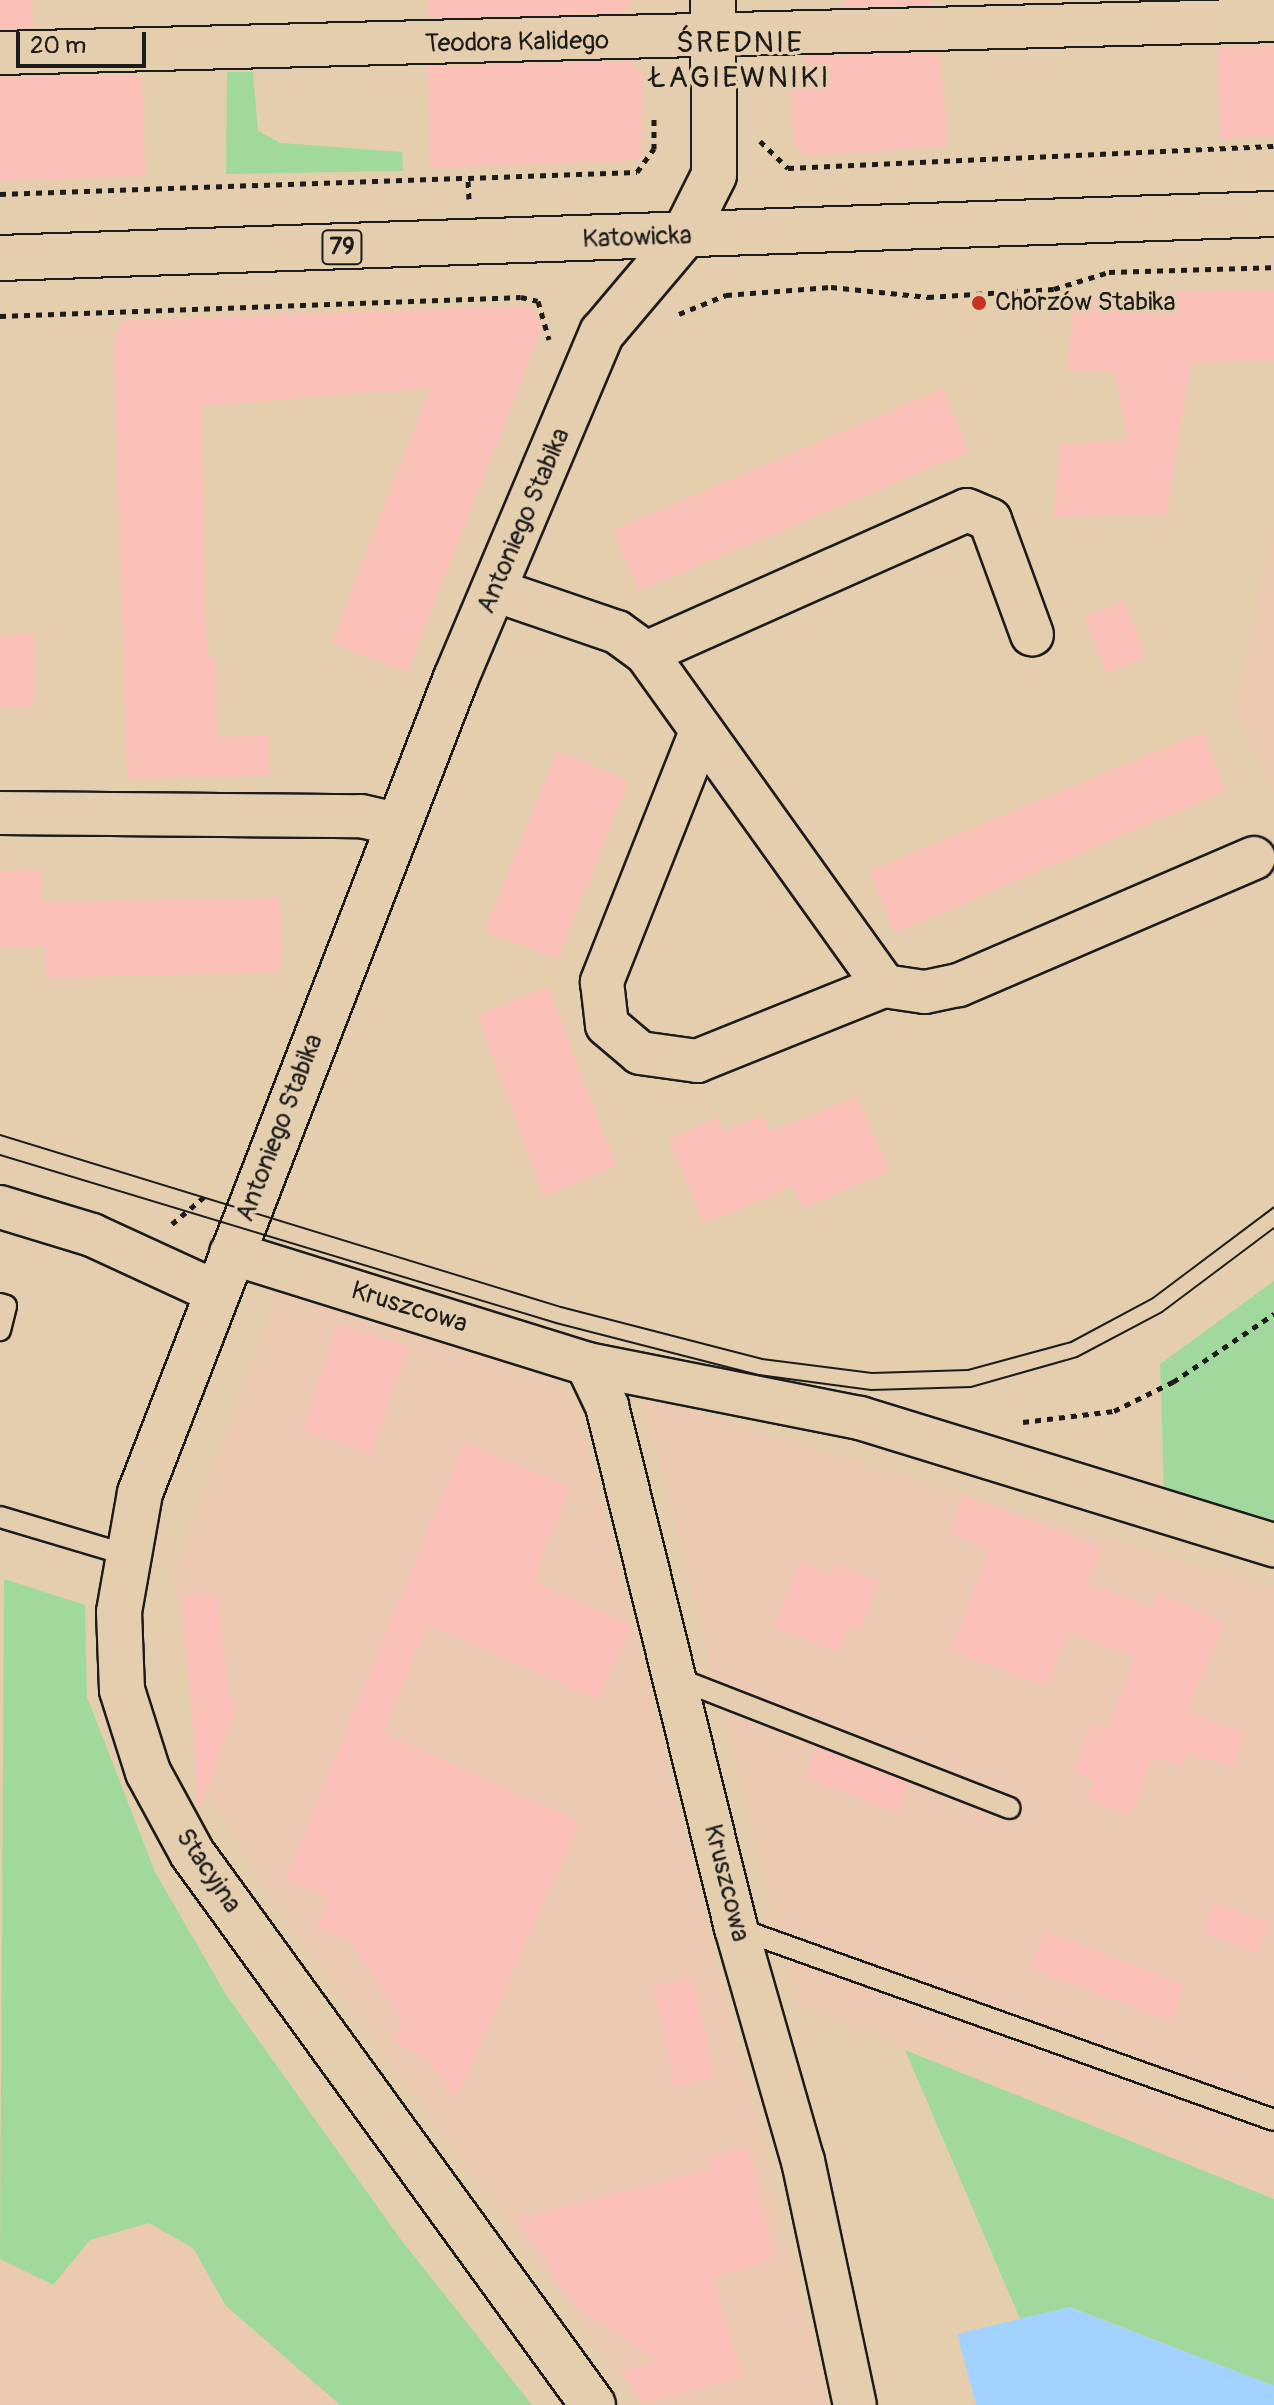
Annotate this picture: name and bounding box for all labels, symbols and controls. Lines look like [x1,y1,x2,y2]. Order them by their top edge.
scale bar [20,16,150,66]
district label: ŚREDNIE ŁAGIEWNIKI [649,25,831,96]
street label: Teodora Kalidego [425,26,609,60]
text: 20 m [30,31,86,60]
street label: Katowicka [582,220,692,256]
road number: 79 [320,227,364,267]
place label: Chorzów Stabika [995,287,1175,319]
marker: Chorzów Stabika [970,294,988,312]
street label: Antoniego Stabika [471,424,577,618]
street label: Antoniego Stabika [230,1030,330,1226]
street label: Kruszcowa [347,1276,471,1340]
street label: Kruszcowa [696,1821,756,1945]
street label: Stacyjna [169,1823,247,1919]

